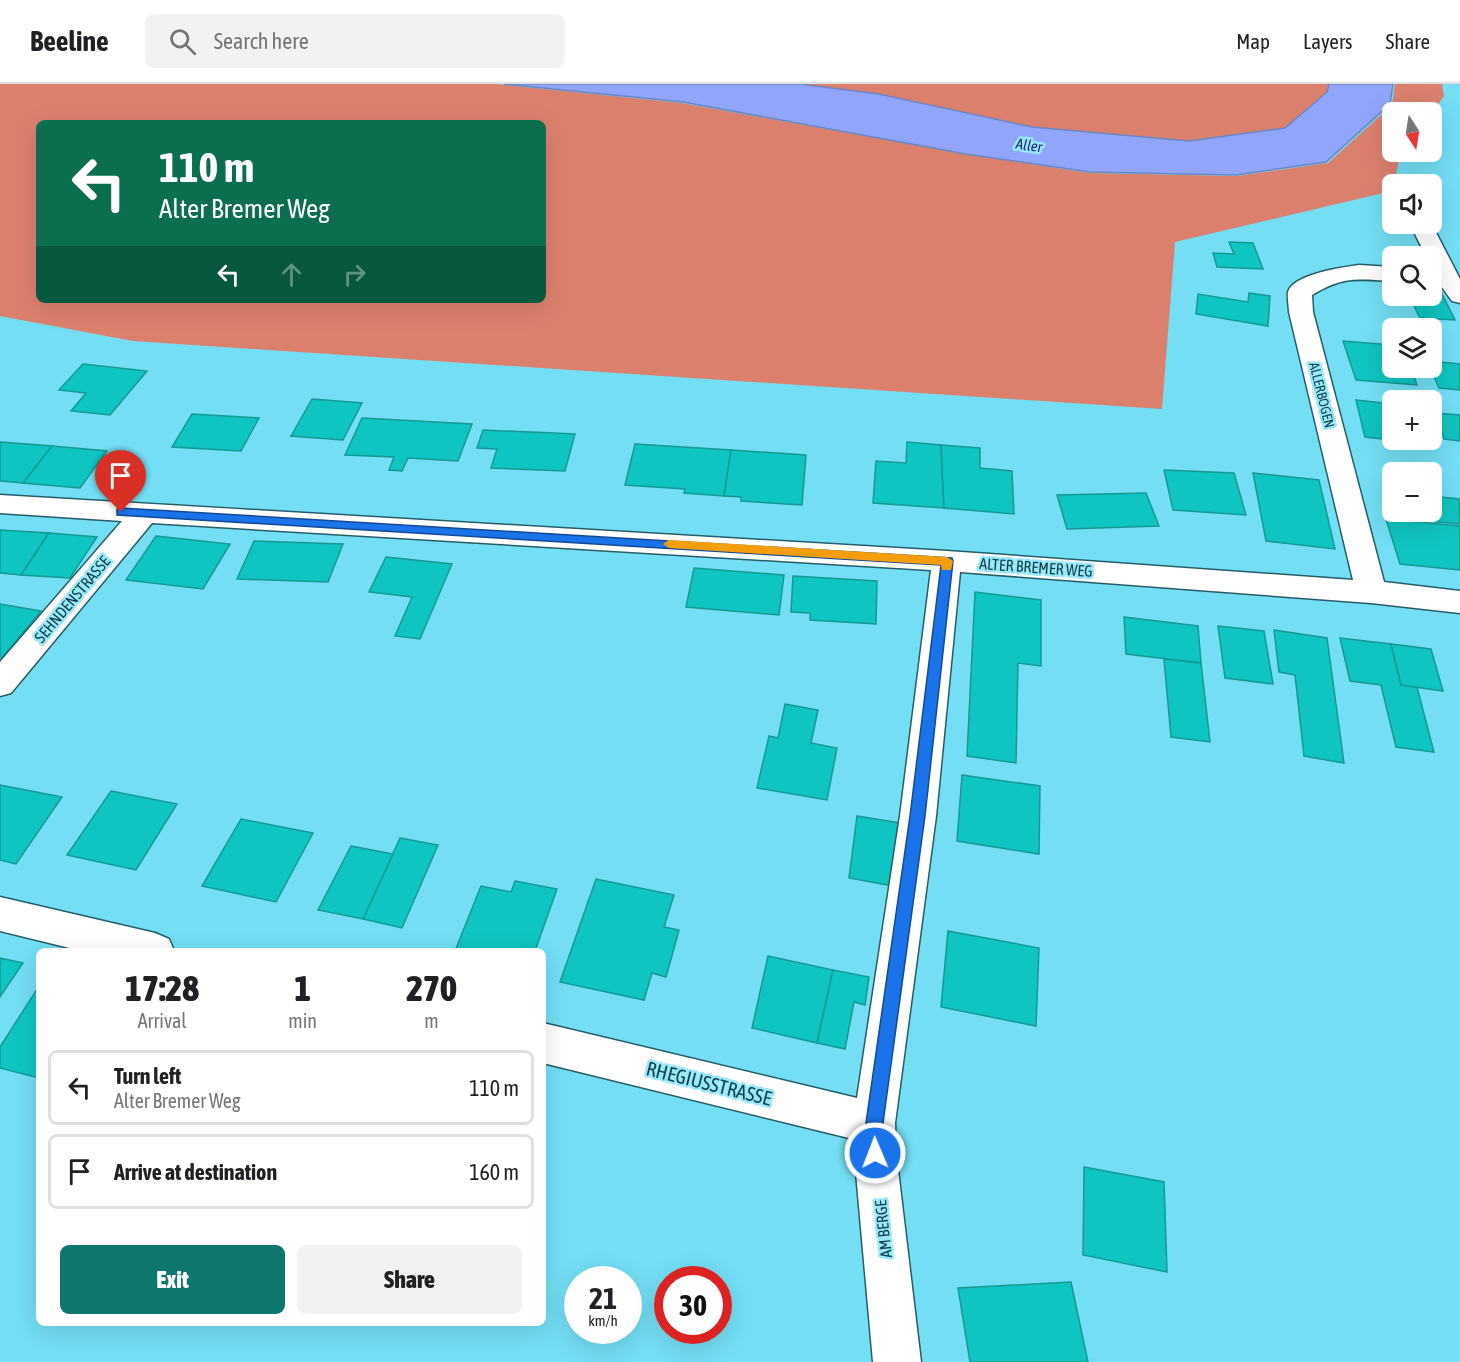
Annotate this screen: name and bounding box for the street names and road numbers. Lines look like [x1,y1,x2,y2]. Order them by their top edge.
street label: ALLERBOGEN [1306,360,1338,430]
street label: SEHNDENSTRASSE [31,552,114,646]
street label: ALTER BREMER WEG [979,554,1093,580]
street label: RHEGIUSSTRASSE [644,1056,775,1110]
street label: AM BERGE [871,1199,895,1259]

